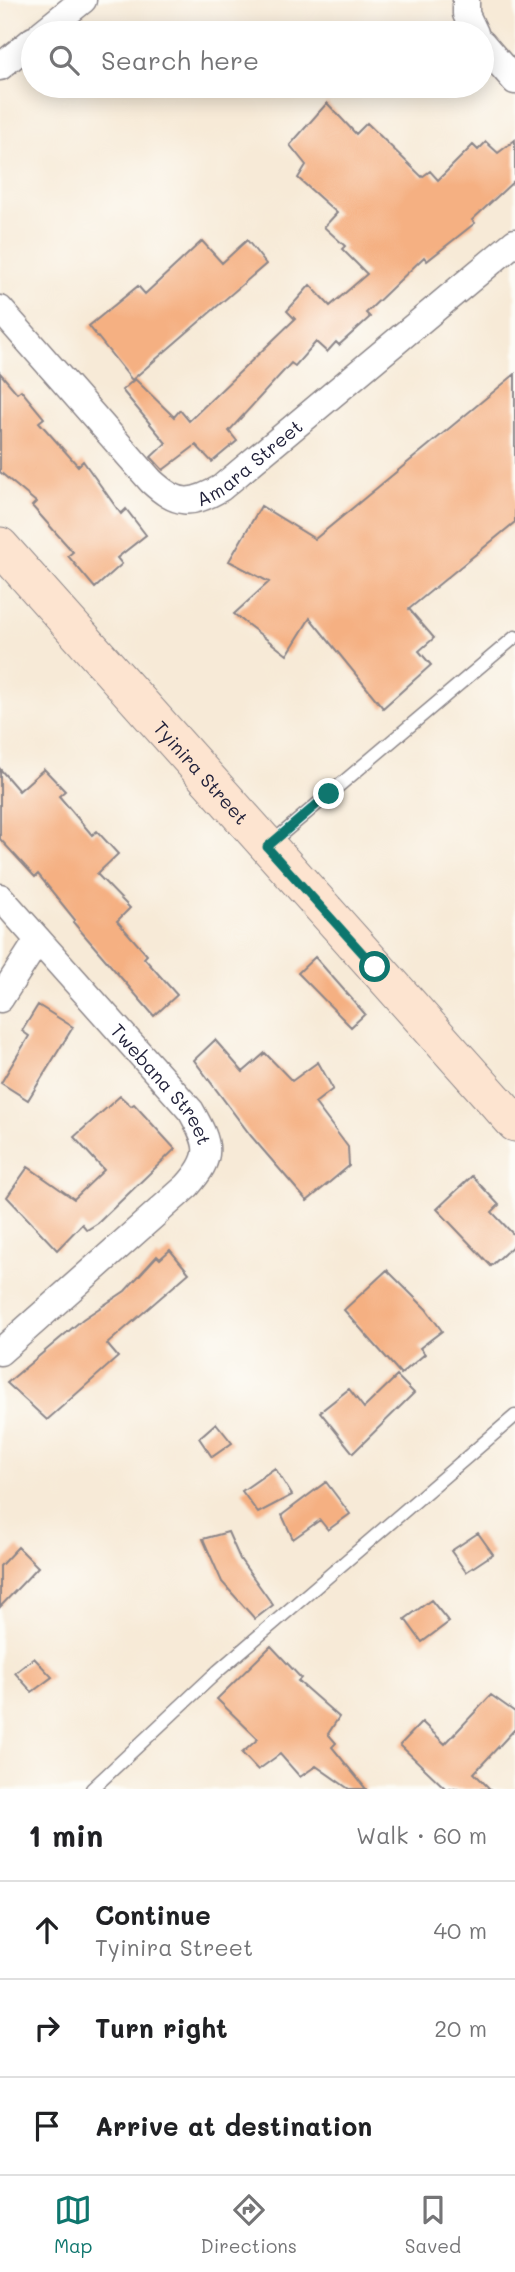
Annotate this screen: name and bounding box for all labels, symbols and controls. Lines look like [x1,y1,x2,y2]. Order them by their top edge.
search box [21,21,494,98]
icon: search [45,41,83,79]
text: Search here [101,43,259,77]
street label: Amara Street [193,413,307,511]
street label: Tyinira Street [149,715,255,829]
route end [313,778,344,809]
route start [359,951,390,982]
street label: Twebana Street [106,1018,218,1147]
text: 1 min [28,1815,103,1855]
text: Walk · 60 m [356,1820,487,1850]
text: Continue [95,1898,211,1932]
icon: ahead [28,1911,66,1949]
text: 40 m [434,1915,487,1945]
text: Tyinira Street [95,1932,253,1962]
icon: right [28,2009,66,2047]
text: Turn right [95,2011,228,2045]
text: 20 m [434,2013,487,2043]
icon: arrive [28,2107,66,2145]
text: Arrive at destination [95,2109,372,2143]
tab: Map [54,2191,93,2258]
tab: Directions [200,2191,297,2258]
tab: Saved [405,2191,461,2258]

